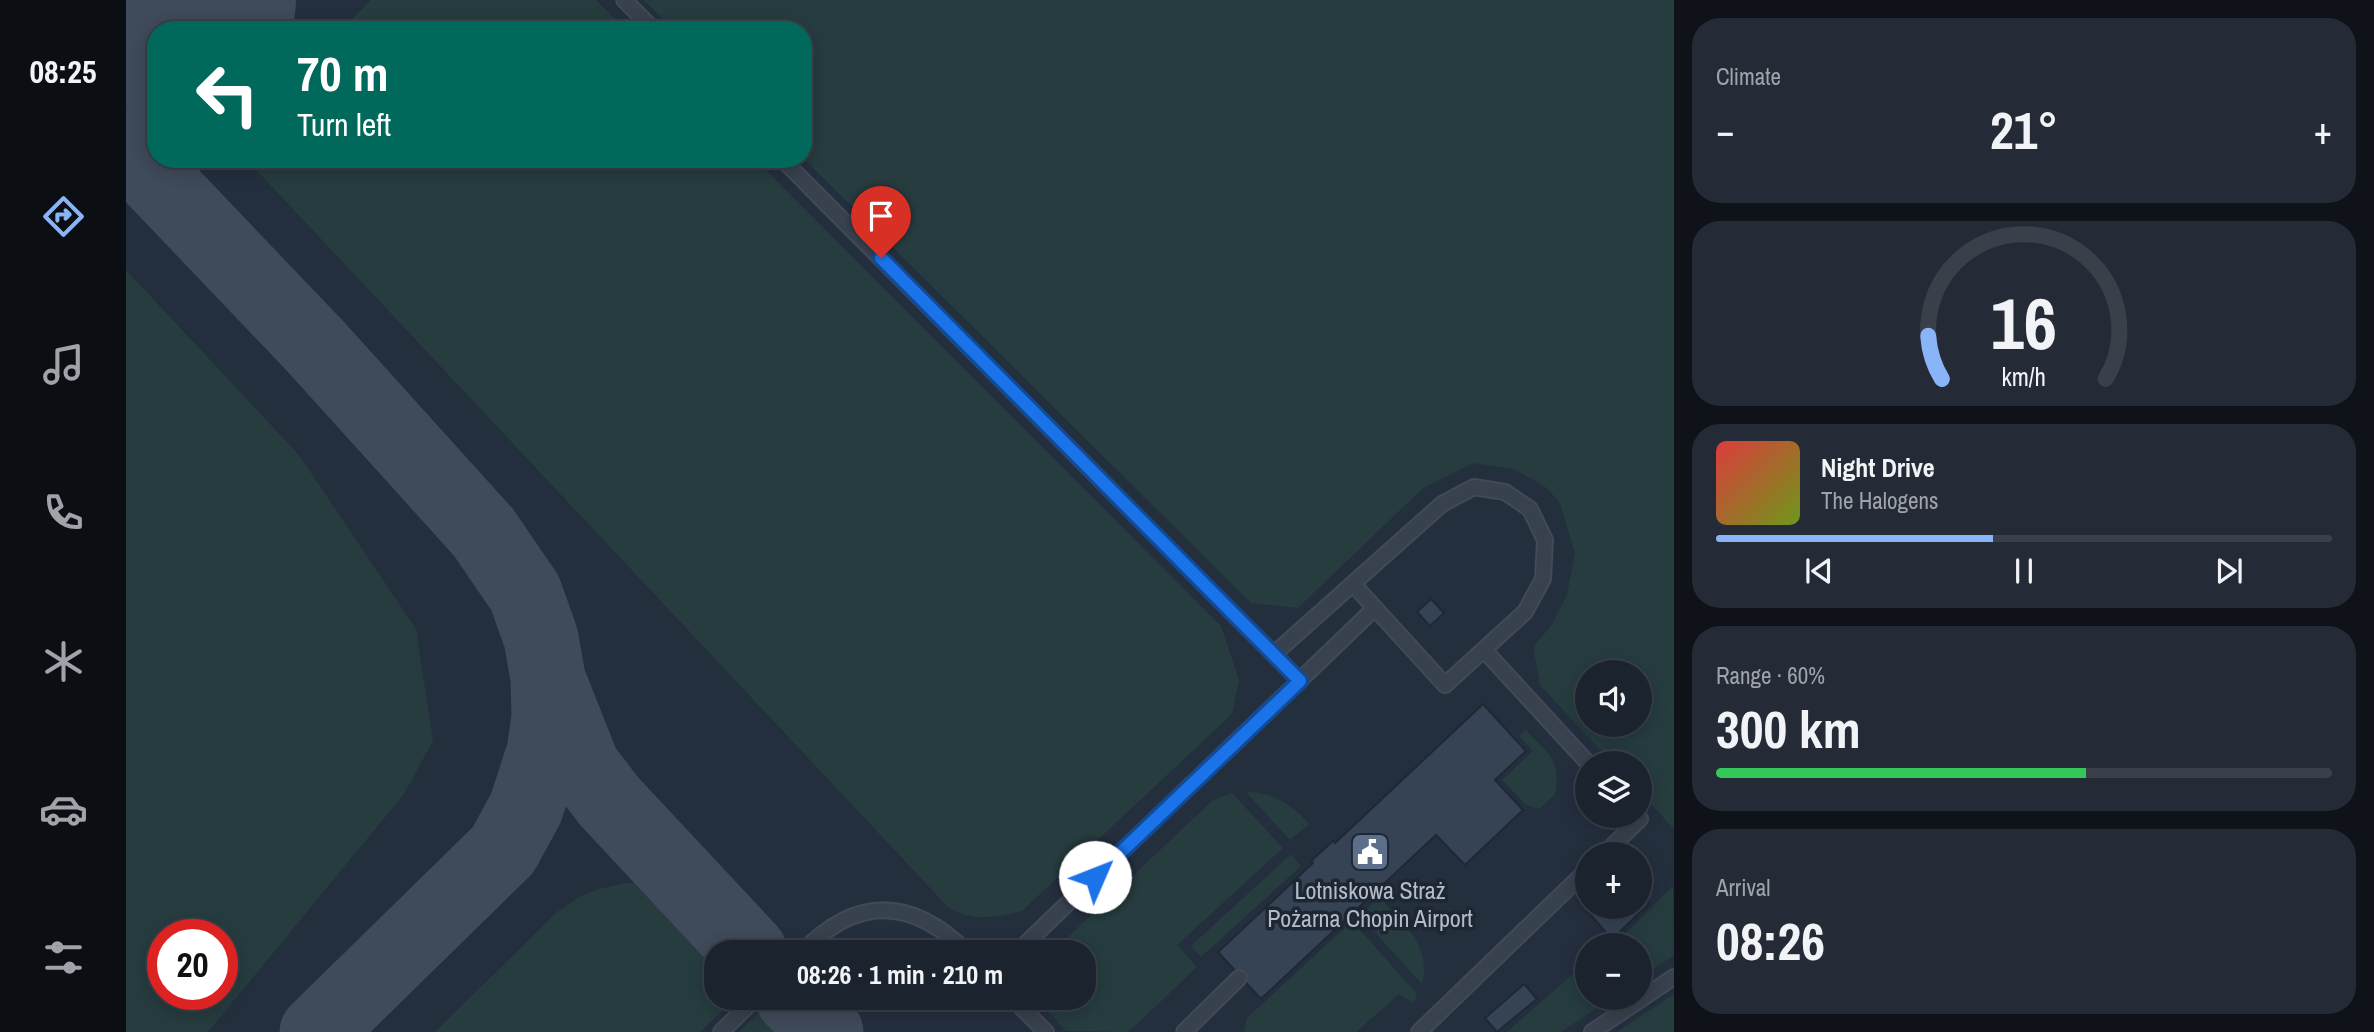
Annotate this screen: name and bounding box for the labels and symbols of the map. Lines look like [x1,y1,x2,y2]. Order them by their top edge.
pin [851,186,911,258]
public building icon: Lotniskowa Straż Pożarna Chopin Airport [1349,831,1391,873]
position arrow [1058,840,1132,914]
place label: Lotniskowa Straż Pożarna Chopin Airport [1267,874,1473,934]
speed limit sign: 20 [147,919,238,1010]

